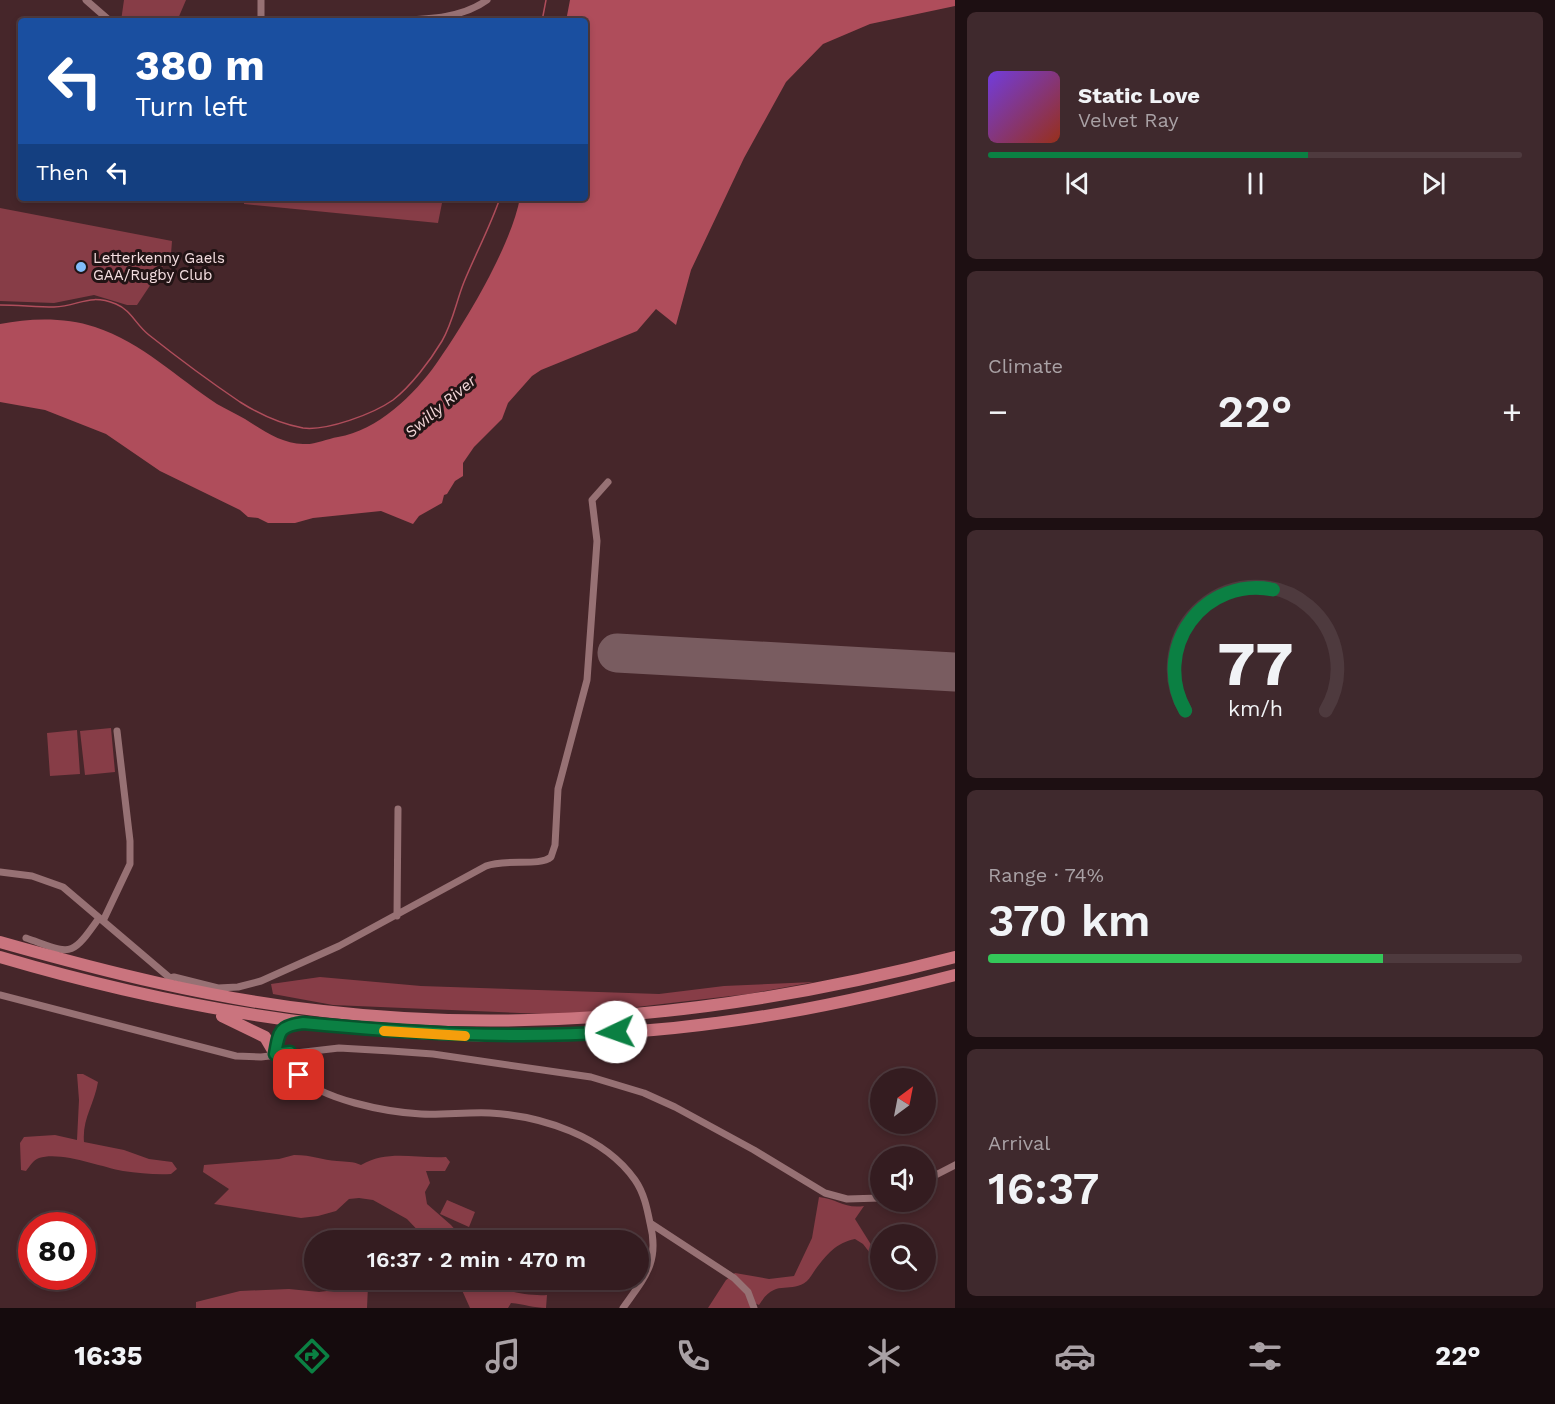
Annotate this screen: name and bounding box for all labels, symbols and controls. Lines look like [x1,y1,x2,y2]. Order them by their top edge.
text: 380 m [135,41,265,90]
icon: left [36,42,114,120]
text: Static Love [1078,83,1200,108]
text: Turn left [135,91,247,123]
text: Velvet Ray [1078,108,1179,132]
icon: left [101,156,134,189]
text: Then [36,160,89,185]
icon: previous [1061,167,1094,200]
icon: pause [1239,167,1272,200]
icon: next [1417,167,1450,200]
place label: Letterkenny Gaels GAA/Rugby Club [93,249,225,284]
marker: Letterkenny Gaels GAA/Rugby Club [74,260,88,274]
text: Climate [988,354,1063,378]
water label: Swilly River [401,371,480,442]
text: 22° [1218,385,1292,438]
text: − [988,392,1008,431]
text: + [1502,392,1522,431]
text: 77 [1217,627,1293,700]
text: km/h [1227,696,1283,721]
text: Range · 74% [988,863,1104,887]
text: 370 km [988,894,1151,947]
position arrow [584,1000,648,1064]
pin [273,1049,324,1100]
icon: arrive [282,1058,315,1091]
north arrow [870,1068,936,1134]
map controls [870,1068,936,1290]
text: Arrival [988,1131,1050,1155]
button: sound [870,1146,936,1212]
text: 16:37 [988,1162,1099,1215]
speed limit sign: 80 [18,1212,96,1290]
button: search [870,1224,936,1290]
text: 16:37 · 2 min · 470 m [367,1247,586,1272]
icon: directions [291,1335,333,1377]
icon: music [482,1335,524,1377]
icon: phone [672,1335,714,1377]
icon: climate [863,1335,905,1377]
icon: car [1054,1335,1096,1377]
icon: filters [1244,1335,1286,1377]
text: 16:35 [74,1340,143,1372]
text: 22° [1435,1340,1481,1372]

